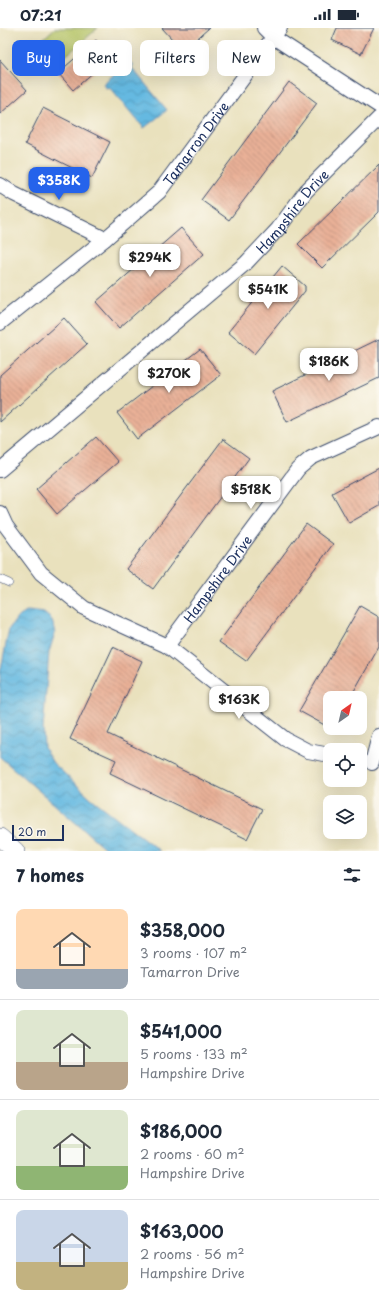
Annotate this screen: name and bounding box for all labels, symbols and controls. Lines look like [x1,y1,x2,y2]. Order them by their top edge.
text: 07:21 [20,3,62,26]
chip: Buy [12,40,65,76]
chip: Rent [73,40,132,76]
chip: Filters [140,40,209,76]
chip: New [217,40,275,76]
street label: Tamarron Drive [158,97,233,189]
street label: Hampshire Drive [251,164,333,257]
pin: $358K [31,167,87,201]
text: $358K [37,170,81,189]
pin: $294K [122,244,178,278]
text: $294K [128,247,172,266]
pin: $541K [240,276,296,310]
text: $541K [248,279,288,298]
pin: $186K [301,348,357,382]
text: $186K [309,351,349,370]
pin: $270K [141,360,197,394]
text: $270K [147,363,191,382]
pin: $518K [223,476,279,510]
text: $518K [231,479,271,498]
street label: Hampshire Drive [178,531,256,626]
pin: $163K [211,686,267,720]
text: $163K [218,689,260,708]
north arrow [323,691,367,735]
map controls [323,691,367,839]
button: locate [323,743,367,787]
button: layers [323,795,367,839]
scale bar [12,823,64,842]
text: 20 m [18,823,46,840]
text: 7 homes [16,862,84,888]
icon: filters [341,864,363,886]
text: $358,000 [140,917,225,943]
icon: home [48,925,96,973]
text: 3 rooms · 107 m² [140,943,247,962]
text: Tamarron Drive [140,962,240,981]
text: $541,000 [140,1018,222,1044]
icon: home [48,1026,96,1074]
text: 5 rooms · 133 m² [140,1044,248,1063]
text: Hampshire Drive [140,1063,245,1082]
text: $186,000 [140,1118,222,1144]
icon: home [48,1126,96,1174]
text: 2 rooms · 60 m² [140,1144,245,1163]
text: Hampshire Drive [140,1163,245,1182]
text: $163,000 [140,1218,224,1244]
icon: home [48,1226,96,1274]
text: 2 rooms · 56 m² [140,1244,244,1263]
text: Hampshire Drive [140,1263,245,1282]

